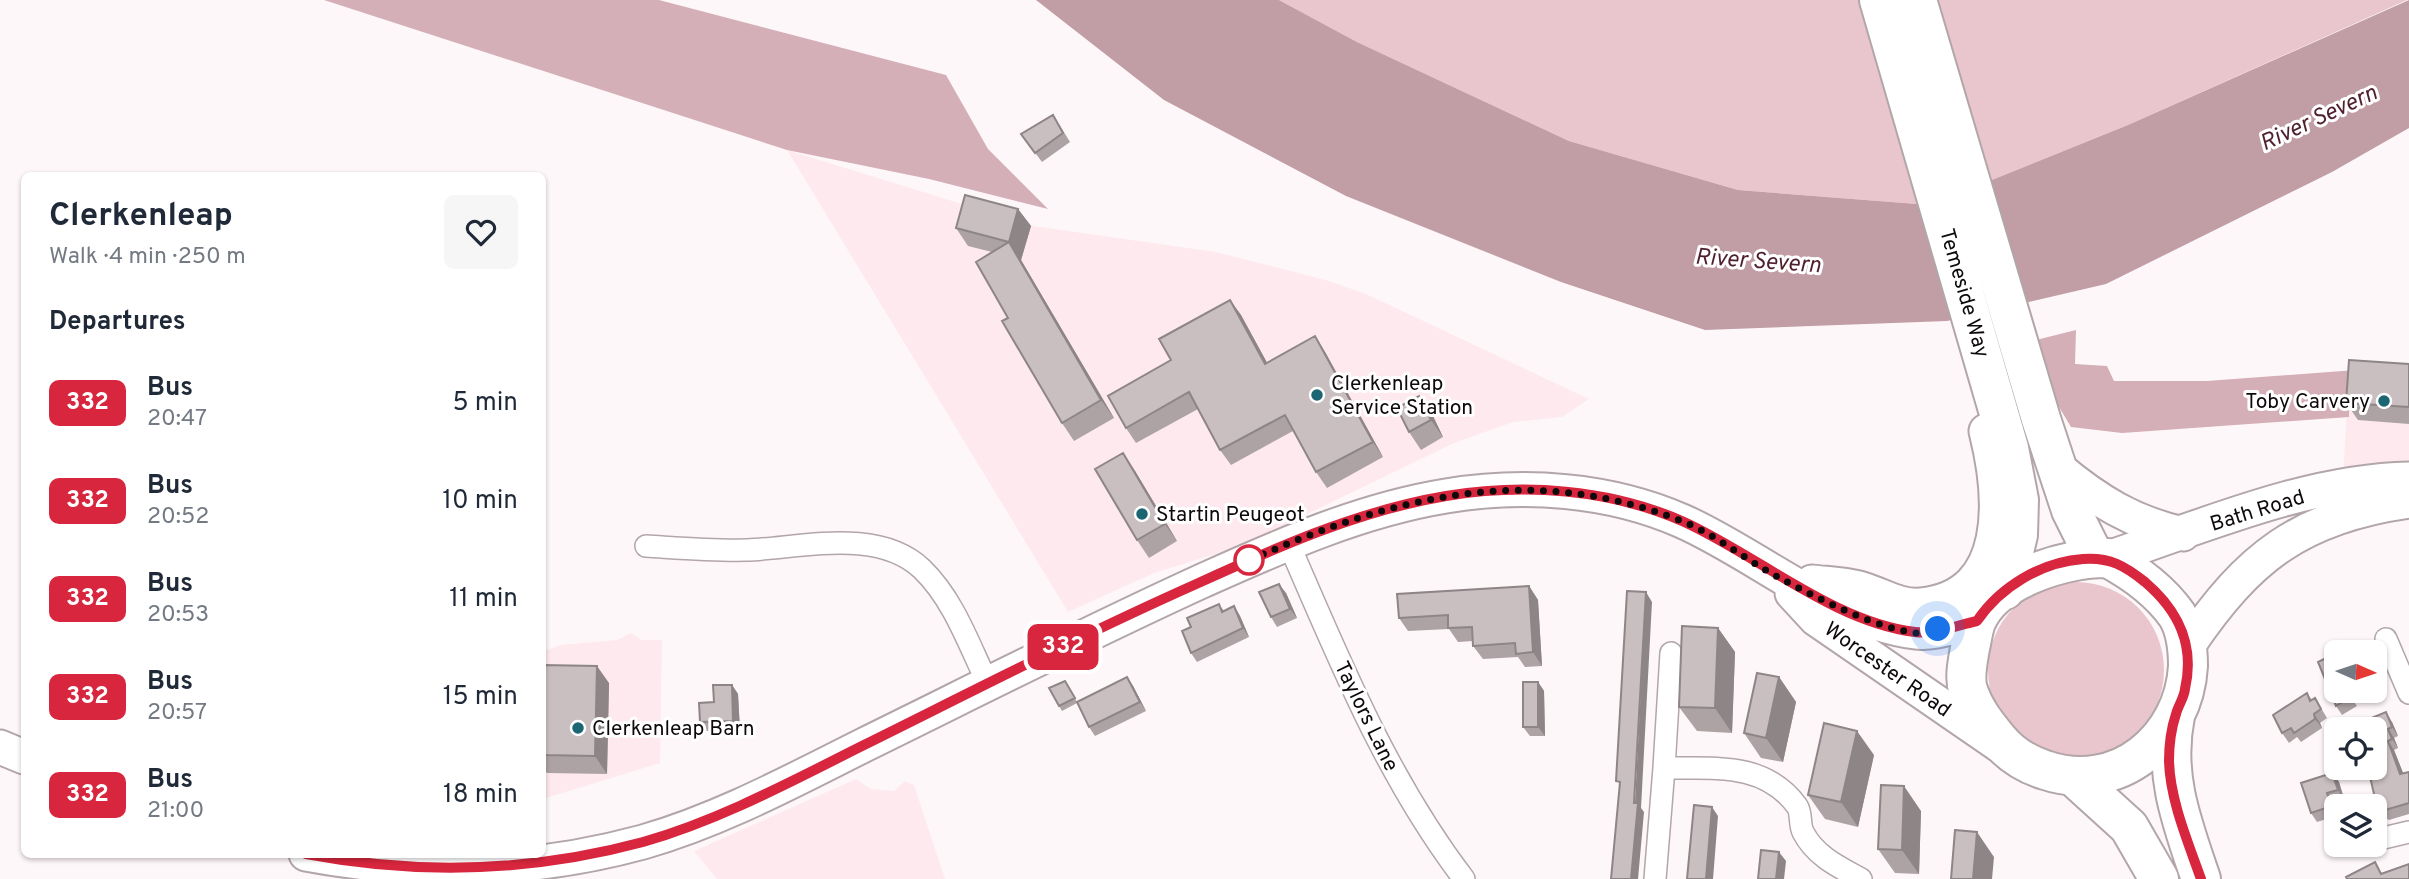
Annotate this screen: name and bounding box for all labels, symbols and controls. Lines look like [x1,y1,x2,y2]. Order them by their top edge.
water label: River Severn [2256,79,2383,159]
button: heart [444,195,518,269]
text: Clerkenleap [49,196,233,238]
street label: Temeside Way [1932,226,1995,361]
text: Walk · 4 min · 250 m [49,243,246,272]
water label: River Severn [1694,244,1822,281]
text: Departures [49,306,186,339]
place label: Clerkenleap Service Station [1331,371,1473,422]
text: Bus [147,372,193,405]
text: 5 min [452,387,518,420]
marker: Clerkenleap Service Station [1309,387,1325,403]
text: 332 [66,388,109,418]
place label: Toby Carvery [2245,389,2370,416]
marker: Toby Carvery [2376,393,2392,409]
text: 20:47 [147,405,207,434]
text: Bus [147,470,193,503]
street label: Bath Road [2207,484,2308,539]
text: 10 min [442,485,518,518]
text: 332 [66,486,109,516]
place label: Startin Peugeot [1156,502,1305,529]
text: 20:52 [147,503,209,532]
marker: Startin Peugeot [1134,506,1150,522]
unlabelled marker [1234,545,1264,575]
text: Bus [147,568,193,601]
text: 11 min [449,583,518,616]
text: 332 [66,584,109,614]
text: 20:53 [147,601,209,630]
your location [1920,611,1955,646]
street label: Worcester Road [1818,616,1956,724]
line badge: 332 [1023,624,1103,670]
text: 332 [1042,632,1084,662]
north arrow [2324,640,2387,704]
map controls [2324,640,2387,857]
street label: Taylors Lane [1327,657,1404,776]
text: Bus [147,666,193,699]
text: 15 min [443,681,518,714]
text: 332 [66,682,109,712]
text: 20:57 [147,699,207,728]
place label: Clerkenleap Barn [592,716,755,743]
button: locate [2324,717,2387,780]
marker: Clerkenleap Barn [570,720,586,736]
text: Bus [147,764,193,797]
text: 18 min [443,779,518,812]
text: 332 [66,780,109,810]
button: layers [2324,794,2387,857]
text: 21:00 [147,797,204,826]

